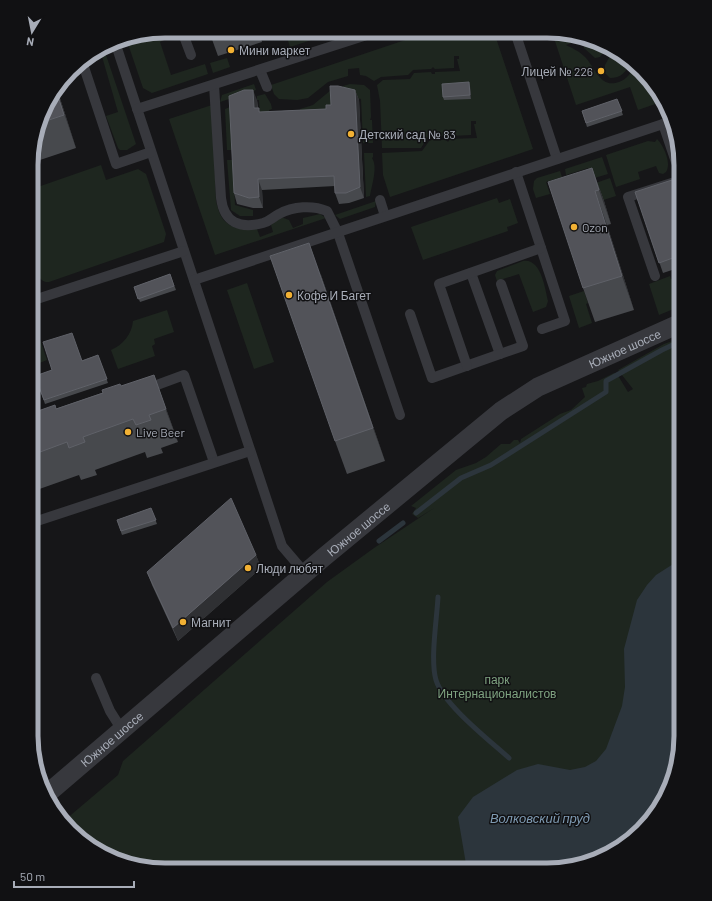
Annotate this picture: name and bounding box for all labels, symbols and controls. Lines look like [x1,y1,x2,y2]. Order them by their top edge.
north arrow [12,12,52,52]
text: N [25,35,35,49]
place label: Мини маркет [239,43,311,58]
marker: Мини маркет [226,45,236,55]
place label: Лицей № 226 [522,64,593,79]
marker: Лицей № 226 [596,66,606,76]
place label: Детский сад № 83 [359,127,456,142]
marker: Детский сад № 83 [346,129,356,139]
place label: Ozon [582,220,608,234]
marker: Ozon [569,222,579,232]
place label: Кофе И Багет [297,288,372,303]
marker: Кофе И Багет [284,290,294,300]
street label: Южное шоссе [586,326,663,370]
place label: Live Beer [136,425,185,439]
marker: Live Beer [123,427,133,437]
street label: Южное шоссе [324,498,393,559]
place label: Люди любят [256,561,324,576]
marker: Люди любят [243,563,253,573]
place label: Магнит [191,615,232,629]
marker: Магнит [178,617,188,627]
park label: парк Интернационалистов [438,672,556,701]
street label: Южное шоссе [78,708,146,769]
water label: Волковский пруд [490,810,590,826]
scale bar [14,863,134,889]
text: 50 m [20,869,45,883]

